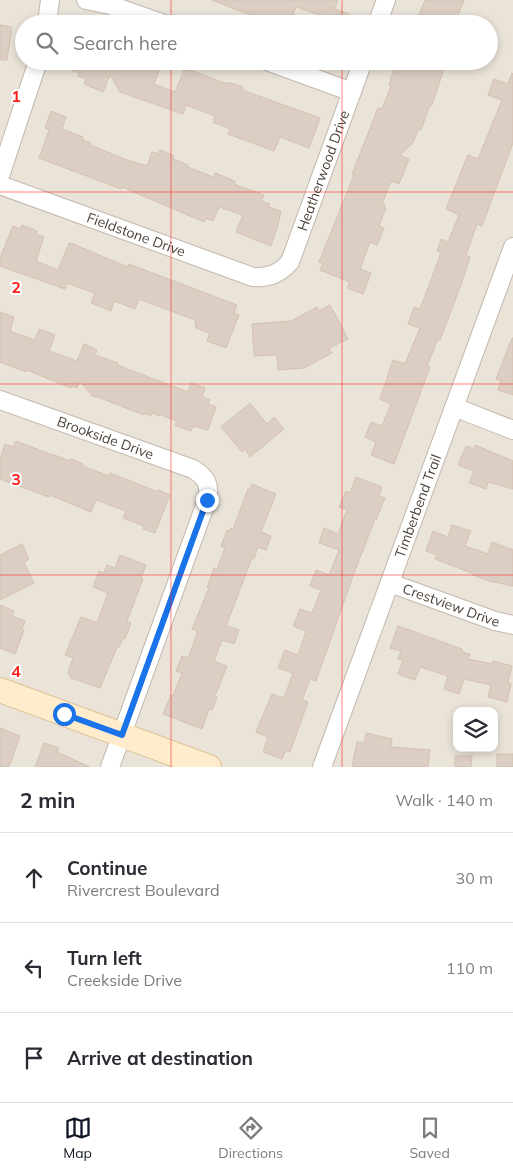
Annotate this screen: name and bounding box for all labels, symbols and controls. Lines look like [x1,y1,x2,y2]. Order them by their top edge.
search box [15,15,498,70]
icon: search [33,29,61,57]
text: Search here [73,31,177,55]
text: 1 [11,86,21,106]
street label: Heatherwood Drive [293,108,353,233]
street label: Fieldstone Drive [84,208,188,261]
text: 2 [11,277,21,297]
street label: Brookside Drive [55,412,156,463]
street label: Timberbend Trail [391,452,445,560]
text: 3 [11,469,21,489]
route end [196,489,219,512]
street label: Crestview Drive [400,579,501,631]
text: 4 [11,661,21,681]
route start [53,703,76,726]
map controls [453,707,498,752]
button: layers [453,707,498,752]
text: 2 min [20,787,75,813]
text: Walk · 140 m [395,790,493,810]
text: Continue [67,856,147,880]
icon: ahead [20,864,48,892]
text: 30 m [456,868,493,888]
text: Rivercrest Boulevard [67,880,220,900]
text: Turn left [67,946,142,970]
icon: left [20,954,48,982]
text: 110 m [446,958,493,978]
text: Creekside Drive [67,970,182,990]
icon: arrive [20,1044,48,1072]
text: Arrive at destination [67,1046,253,1070]
tab: Map [63,1114,92,1162]
tab: Directions [218,1114,283,1162]
tab: Saved [409,1114,450,1162]

